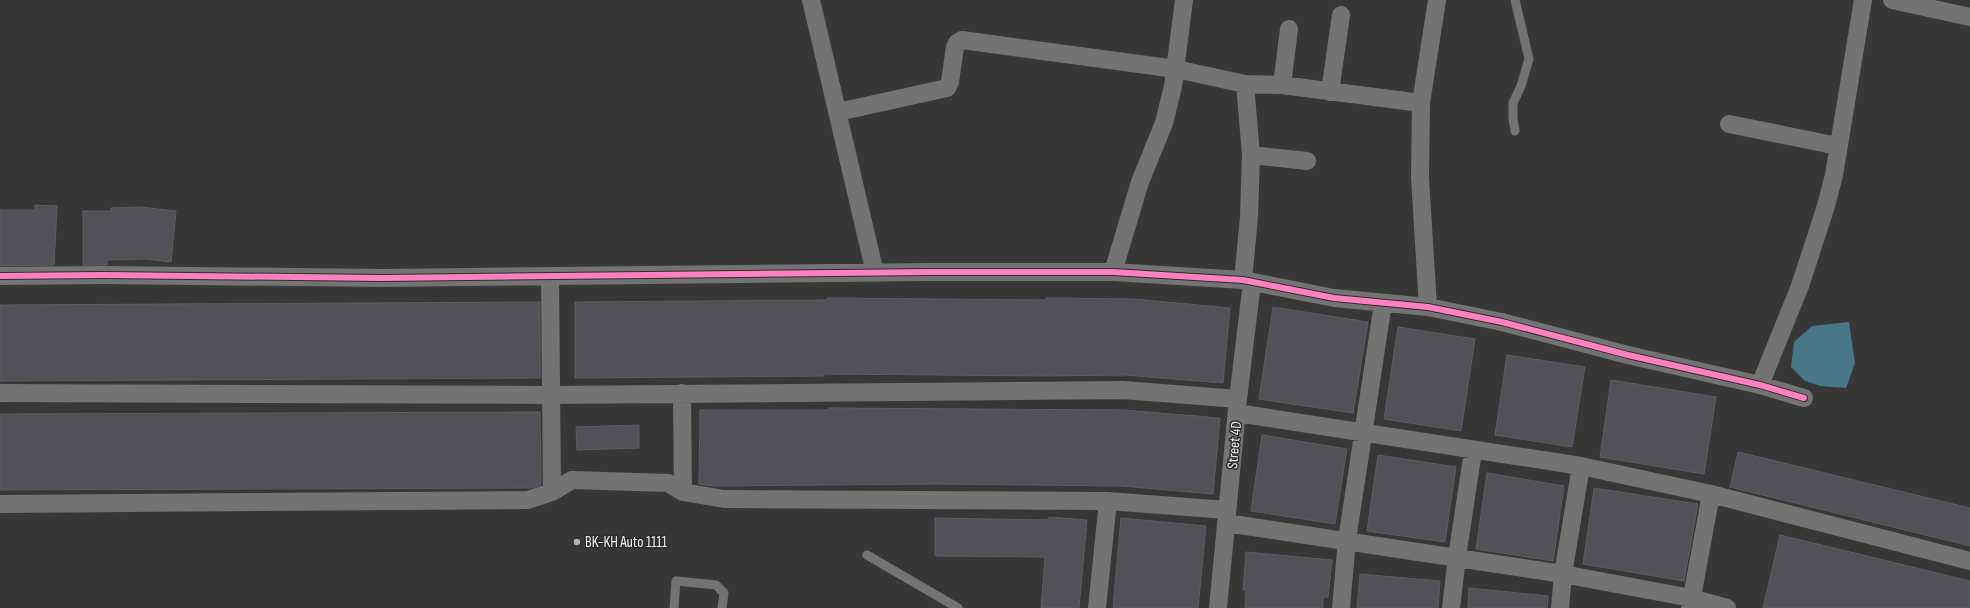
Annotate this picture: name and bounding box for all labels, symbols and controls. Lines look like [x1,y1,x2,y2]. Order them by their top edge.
street label: Street 4D [1223,420,1246,470]
place label: BK-KH Auto 1111 [585,533,668,552]
marker: BK-KH Auto 1111 [572,537,582,547]

